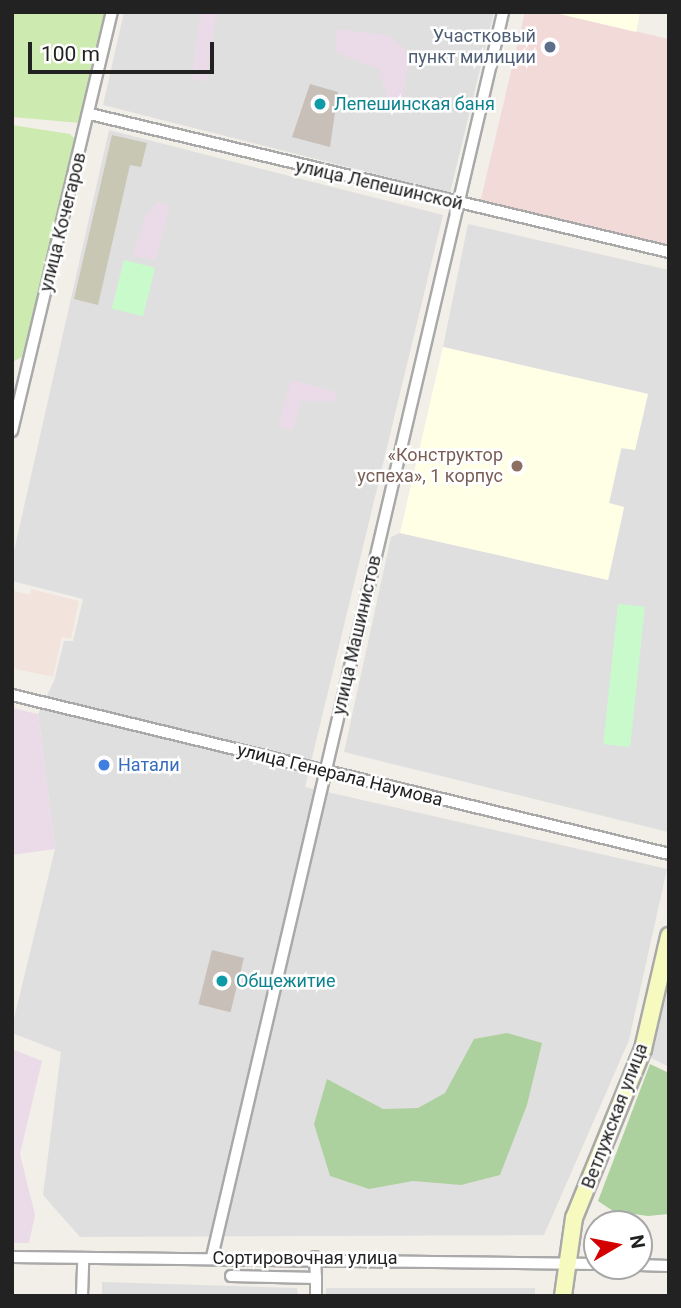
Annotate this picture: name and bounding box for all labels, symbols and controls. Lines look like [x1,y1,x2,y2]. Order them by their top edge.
place label: Участковый пункт милиции [408,26,536,68]
scale bar [32,28,217,72]
marker: Участковый пункт милиции [542,39,558,55]
text: 100 m [41,42,100,66]
place label: Лепешинская баня [334,93,495,115]
marker: Лепешинская баня [312,96,328,112]
street label: улица Кочегаров [35,150,91,294]
street label: улица Лепешинской [293,155,465,215]
place label: «Конструктор успеха», 1 корпус [357,445,503,488]
marker: «Конструктор успеха», 1 корпус [509,458,525,474]
street label: улица Машинистов [328,553,386,717]
street label: улица Генерала Наумова [235,739,445,811]
place label: Натали [118,754,180,776]
marker: Натали [96,757,112,773]
place label: Общежитие [236,970,336,992]
marker: Общежитие [214,973,230,989]
street label: Ветлужская улица [577,1040,653,1192]
north arrow [583,1210,653,1280]
text: N [625,1233,650,1250]
street label: Сортировочная улица [212,1247,398,1269]

